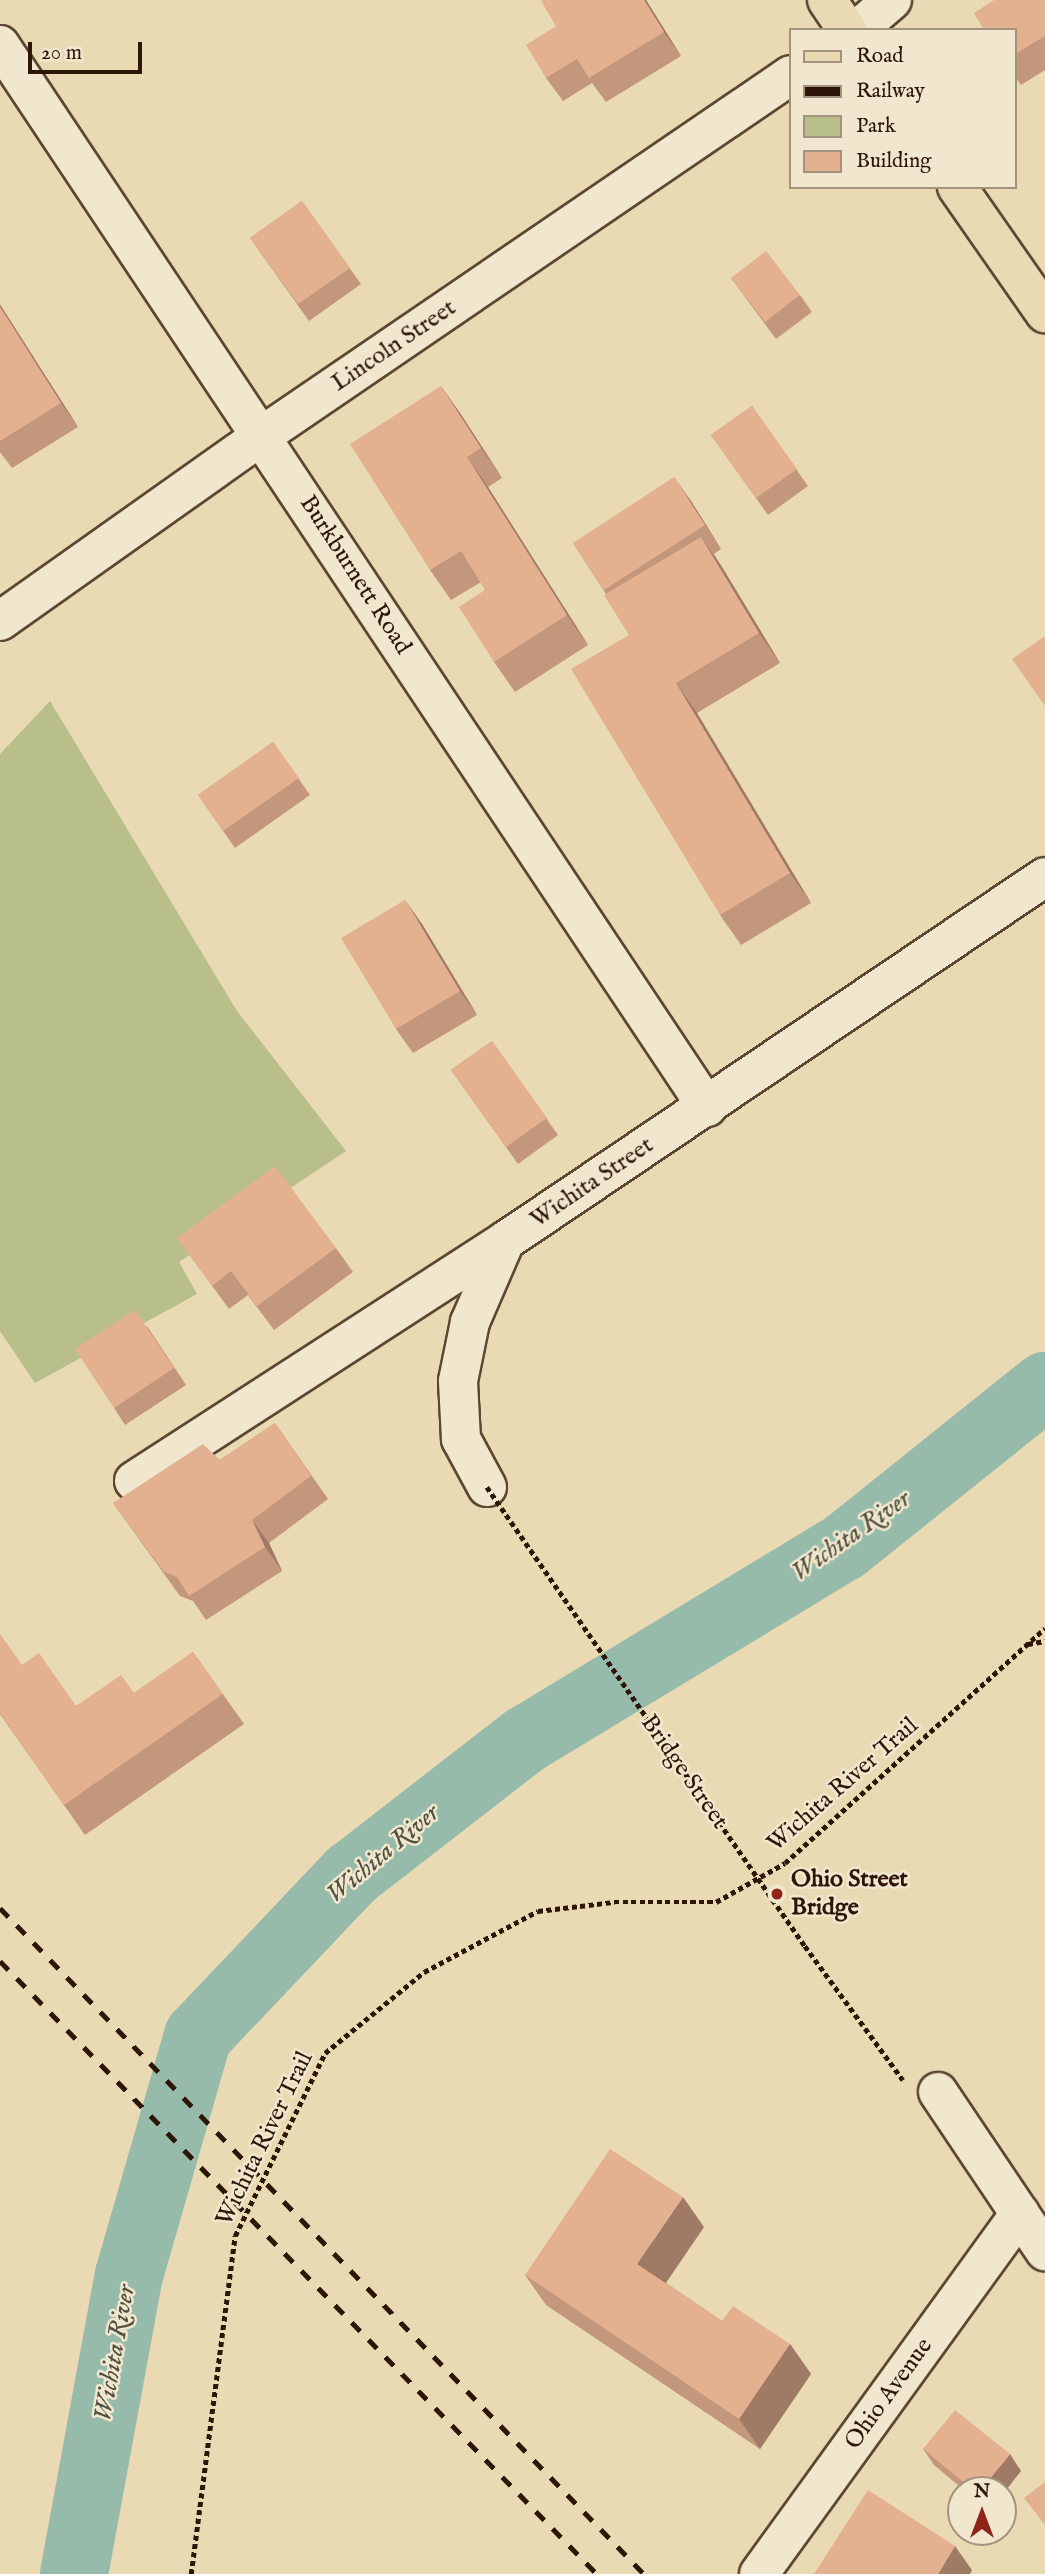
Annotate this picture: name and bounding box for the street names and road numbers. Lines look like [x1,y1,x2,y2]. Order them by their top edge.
street label: Lincoln Street [326,294,462,398]
street label: Burkburnett Road [293,490,417,660]
street label: Wichita Street [525,1131,659,1235]
street label: Bridge Street [634,1709,734,1835]
street label: Wichita River Trail [762,1712,924,1858]
street label: Wichita River Trail [210,2047,320,2231]
street label: Ohio Avenue [839,2333,939,2455]

